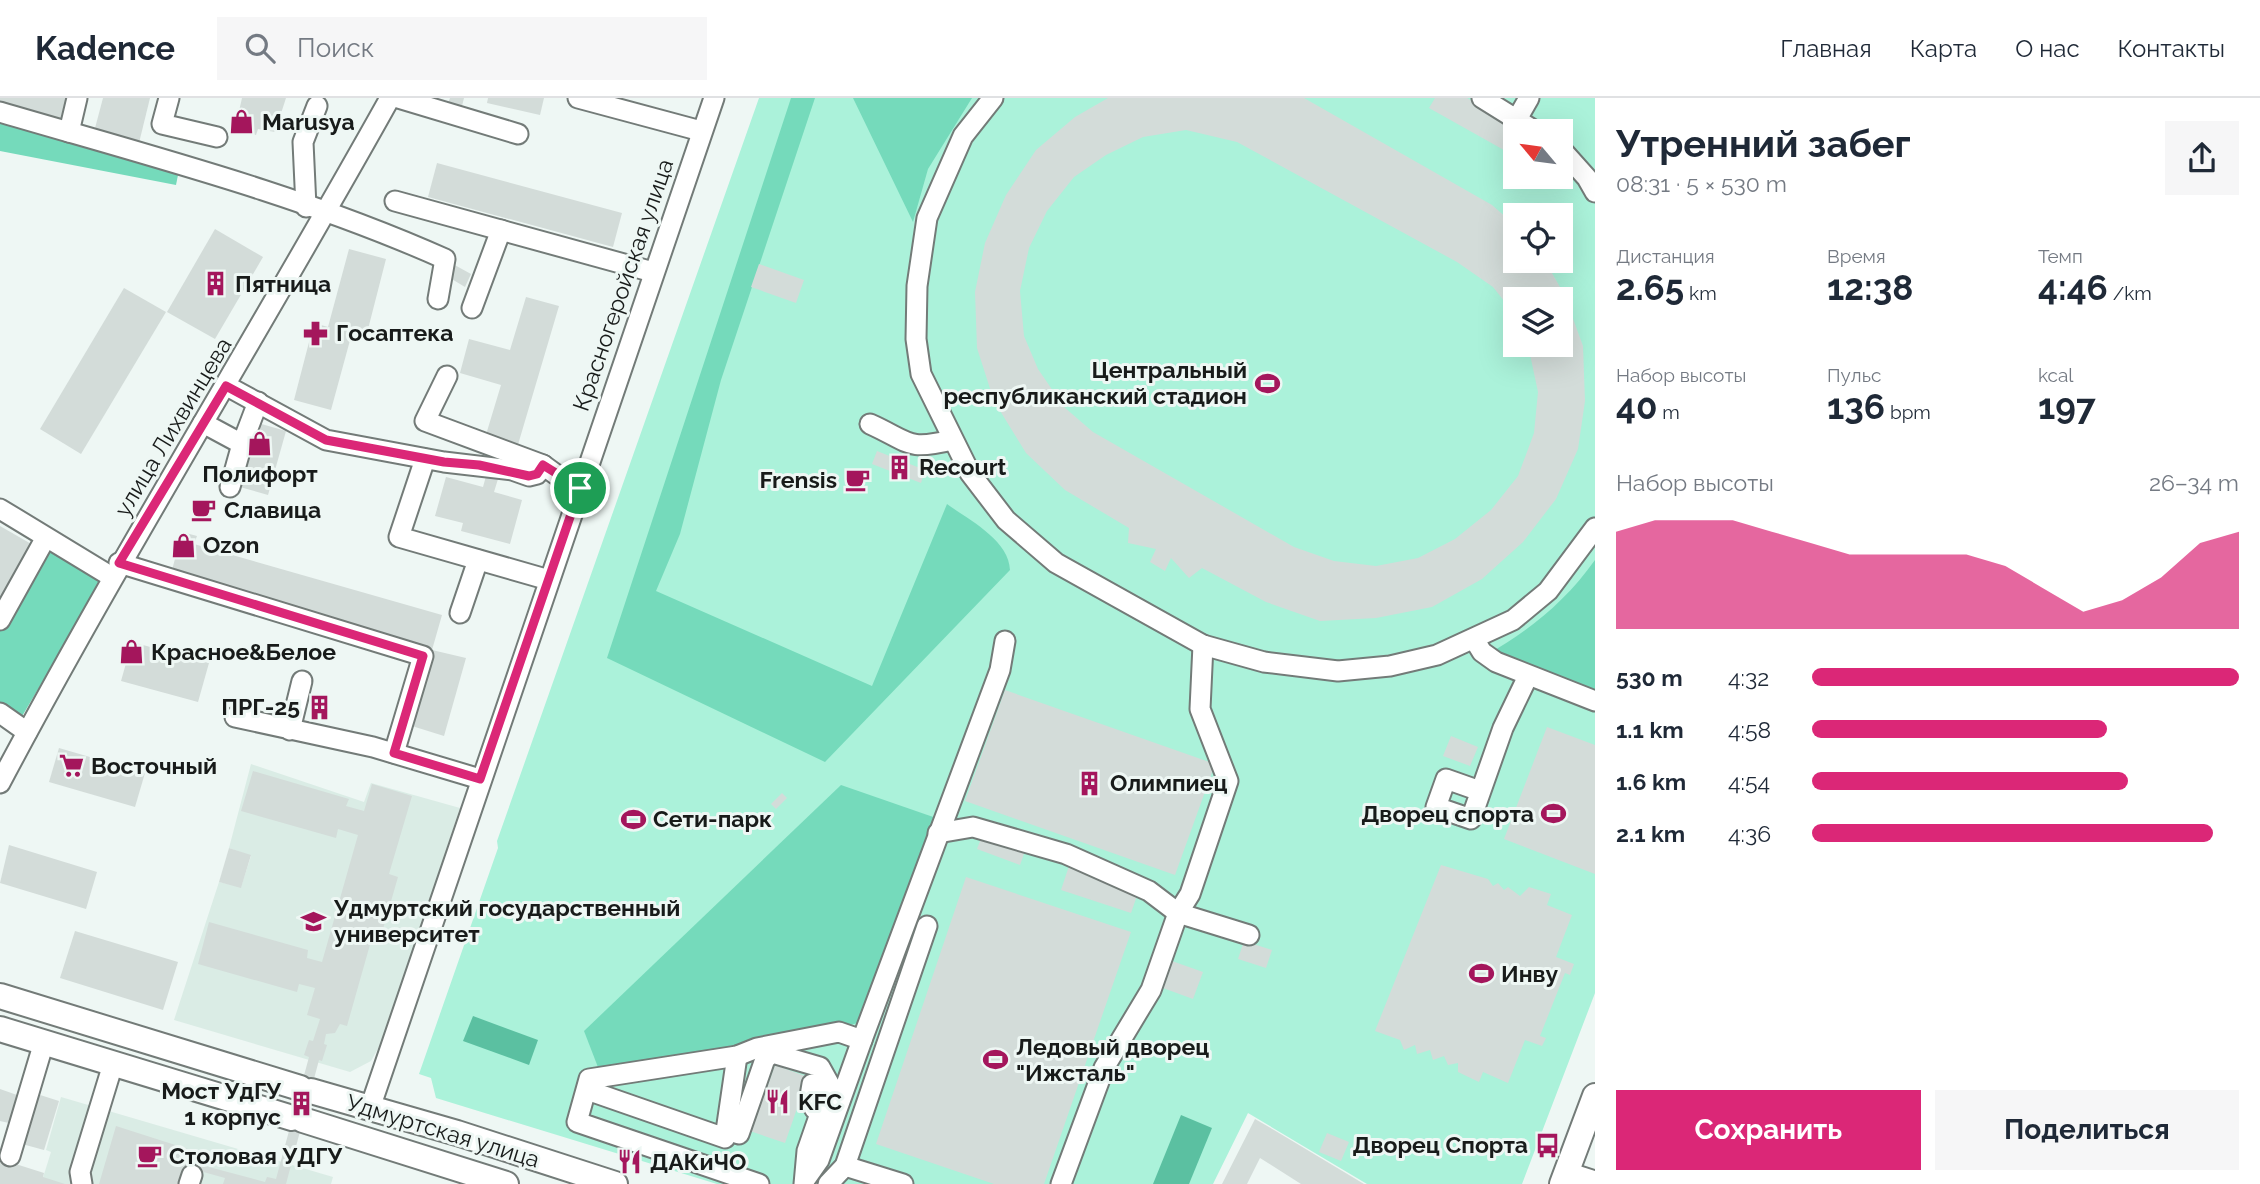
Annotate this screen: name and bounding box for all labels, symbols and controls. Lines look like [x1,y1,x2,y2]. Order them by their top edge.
search box [217,17,707,80]
text: Kadence [35,29,175,68]
icon: search [241,29,279,67]
text: Поиск [297,33,374,63]
text: Главная [1780,34,1872,63]
text: Карта [1910,34,1977,63]
text: О нас [2015,34,2080,63]
text: Контакты [2118,34,2225,63]
shop icon: Marusya [228,108,256,136]
place label: Marusya [262,108,355,135]
north arrow [1503,119,1573,189]
map controls [1503,119,1573,357]
text: Утренний забег [1616,121,1911,166]
button: share [2165,121,2239,195]
street label: Красногеройская улица [567,155,678,414]
text: 08:31 · 5 × 530 m [1616,170,1787,197]
button: locate [1503,203,1573,273]
text: Дистанция [1616,245,1715,267]
text: Время [1827,245,1886,267]
text: Темп [2038,245,2083,267]
text: 2.65 [1616,267,1684,308]
text: 12:38 [1827,267,1913,308]
text: 4:46 [2038,267,2108,308]
building icon: Пятница [201,270,229,298]
place label: Пятница [235,270,331,297]
text: km [1684,282,1717,304]
text: /km [2108,282,2152,304]
button: layers [1503,287,1573,357]
pharmacy icon: Госаптека [302,319,330,347]
place label: Госаптека [336,319,454,346]
street label: улица Лихвинцева [108,332,237,521]
place label: Центральный республиканский стадион [943,356,1247,409]
text: Набор высоты [1616,364,1746,386]
text: Пульс [1827,364,1881,386]
text: kcal [2038,364,2074,386]
sports icon: Центральный республиканский стадион [1253,369,1281,397]
text: 40 [1616,386,1657,427]
text: 136 [1827,386,1885,427]
text: 197 [2038,386,2096,427]
text: m [1657,401,1680,423]
text: bpm [1885,401,1931,423]
shop icon: Полифорт [246,430,274,458]
building icon: Recourt [885,453,913,481]
place label: Recourt [919,453,1007,480]
pin [550,458,610,518]
place label: Полифорт [202,460,318,487]
place label: Frensis [759,466,837,493]
cafe icon: Frensis [843,466,871,494]
icon: arrive [561,469,599,507]
text: Набор высоты [1616,469,1774,496]
text: 26–34 m [2149,469,2239,496]
cafe icon: Славица [190,496,218,524]
place label: Славица [224,496,321,523]
shop icon: Ozon [169,531,197,559]
place label: Ozon [203,531,259,558]
shop icon: Красное&Белое [117,638,145,666]
place label: Красное&Белое [151,638,336,665]
text: 530 m [1616,664,1683,691]
text: 4:32 [1728,664,1769,691]
place label: ПРГ-25 [221,693,300,720]
building icon: ПРГ-25 [306,693,334,721]
text: 1.1 km [1616,716,1684,743]
text: 4:58 [1728,716,1771,743]
supermarket icon: Восточный [57,752,85,780]
place label: Восточный [91,752,217,779]
text: 1.6 km [1616,768,1686,795]
text: 4:54 [1728,768,1770,795]
building icon: Олимпиец [1076,769,1104,797]
place label: Олимпиец [1110,769,1228,796]
place label: Дворец спорта [1361,800,1534,827]
sports icon: Дворец спорта [1540,800,1568,828]
sports icon: Сети-парк [619,805,647,833]
place label: Сети-парк [653,805,772,832]
text: 2.1 km [1616,820,1685,847]
text: 4:36 [1728,820,1771,847]
place label: Удмуртский государственный университет [333,894,680,947]
school or university icon: Удмуртский государственный университет [300,907,328,935]
sports icon: Инву [1467,960,1495,988]
place label: Инву [1501,960,1559,987]
place label: Ледовый дворец "Ижсталь" [1016,1033,1209,1086]
sports icon: Ледовый дворец "Ижсталь" [982,1046,1010,1074]
place label: Мост УдГУ 1 корпус [161,1077,281,1130]
street label: Удмуртская улица [343,1088,543,1173]
restaurant icon: KFC [764,1088,792,1116]
place label: KFC [798,1088,842,1115]
building icon: Мост УдГУ 1 корпус [287,1090,315,1118]
button: Сохранить [1616,1090,1921,1170]
button: Поделиться [1935,1090,2239,1170]
place label: Дворец Спорта [1352,1131,1528,1158]
bus stop icon: Дворец Спорта [1534,1131,1562,1159]
cafe icon: Столовая УДГУ [135,1142,163,1170]
place label: Столовая УДГУ [169,1142,343,1169]
restaurant icon: ДАКиЧО [616,1148,644,1176]
place label: ДАКиЧО [650,1148,746,1175]

